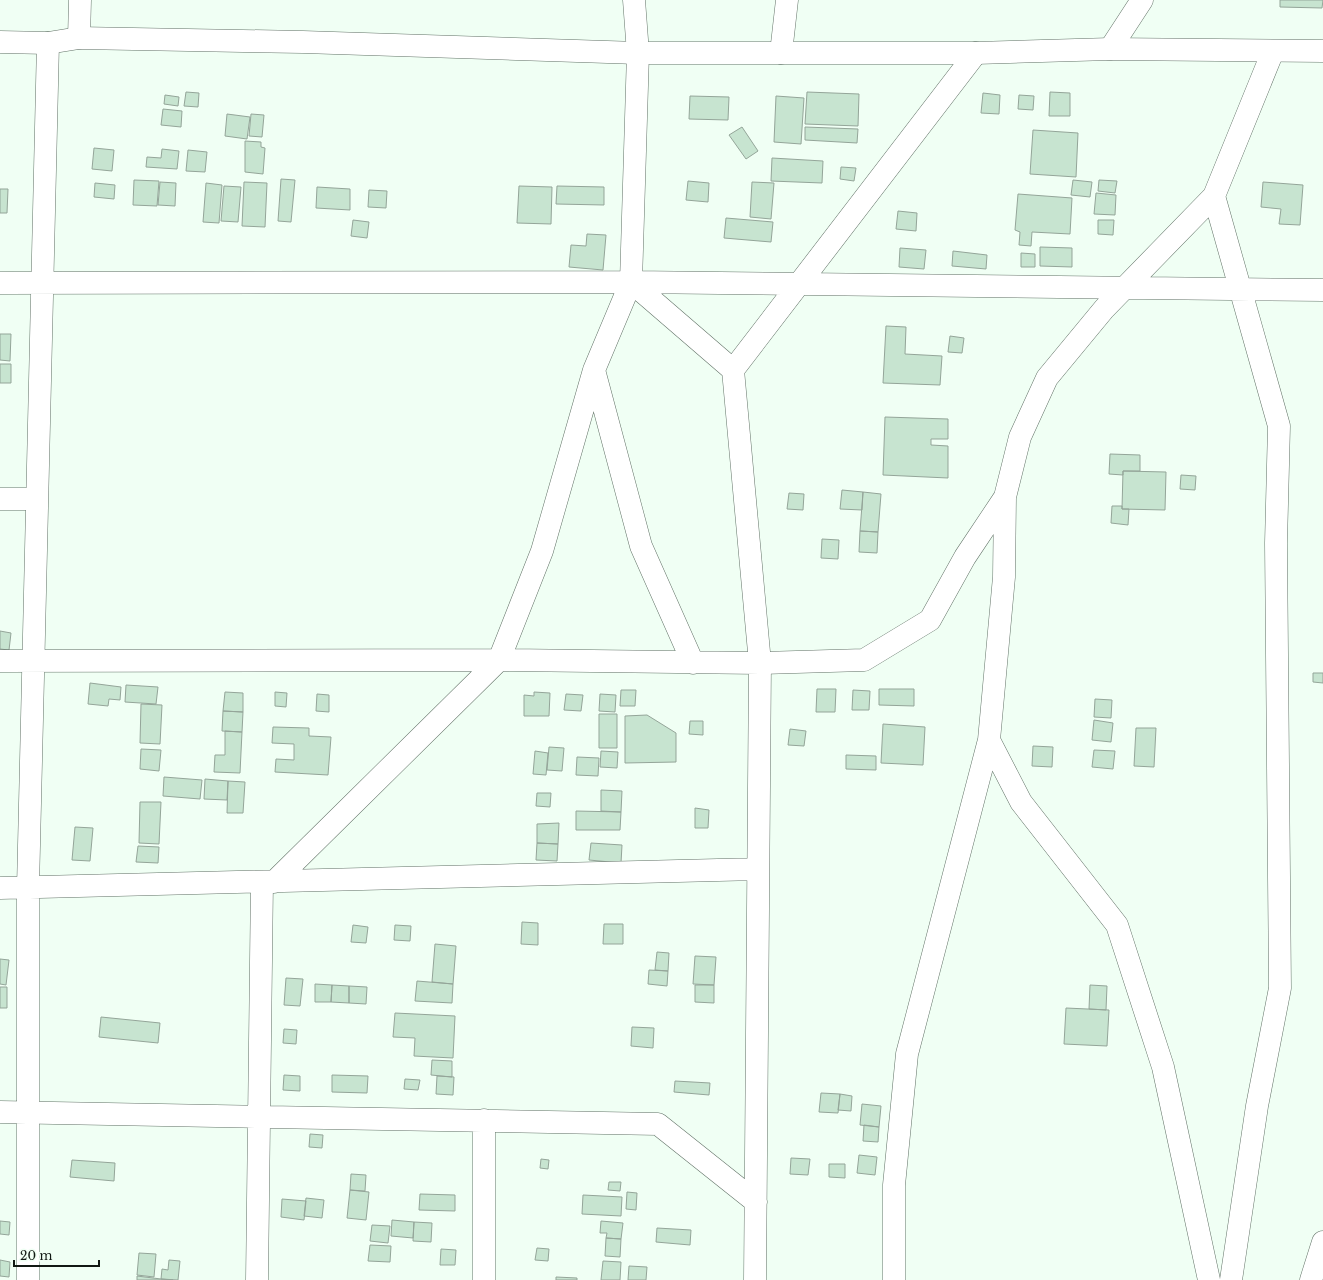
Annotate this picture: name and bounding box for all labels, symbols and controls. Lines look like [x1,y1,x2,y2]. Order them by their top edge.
scale bar [14,1242,99,1268]
text: 20 m [20,1248,52,1263]

